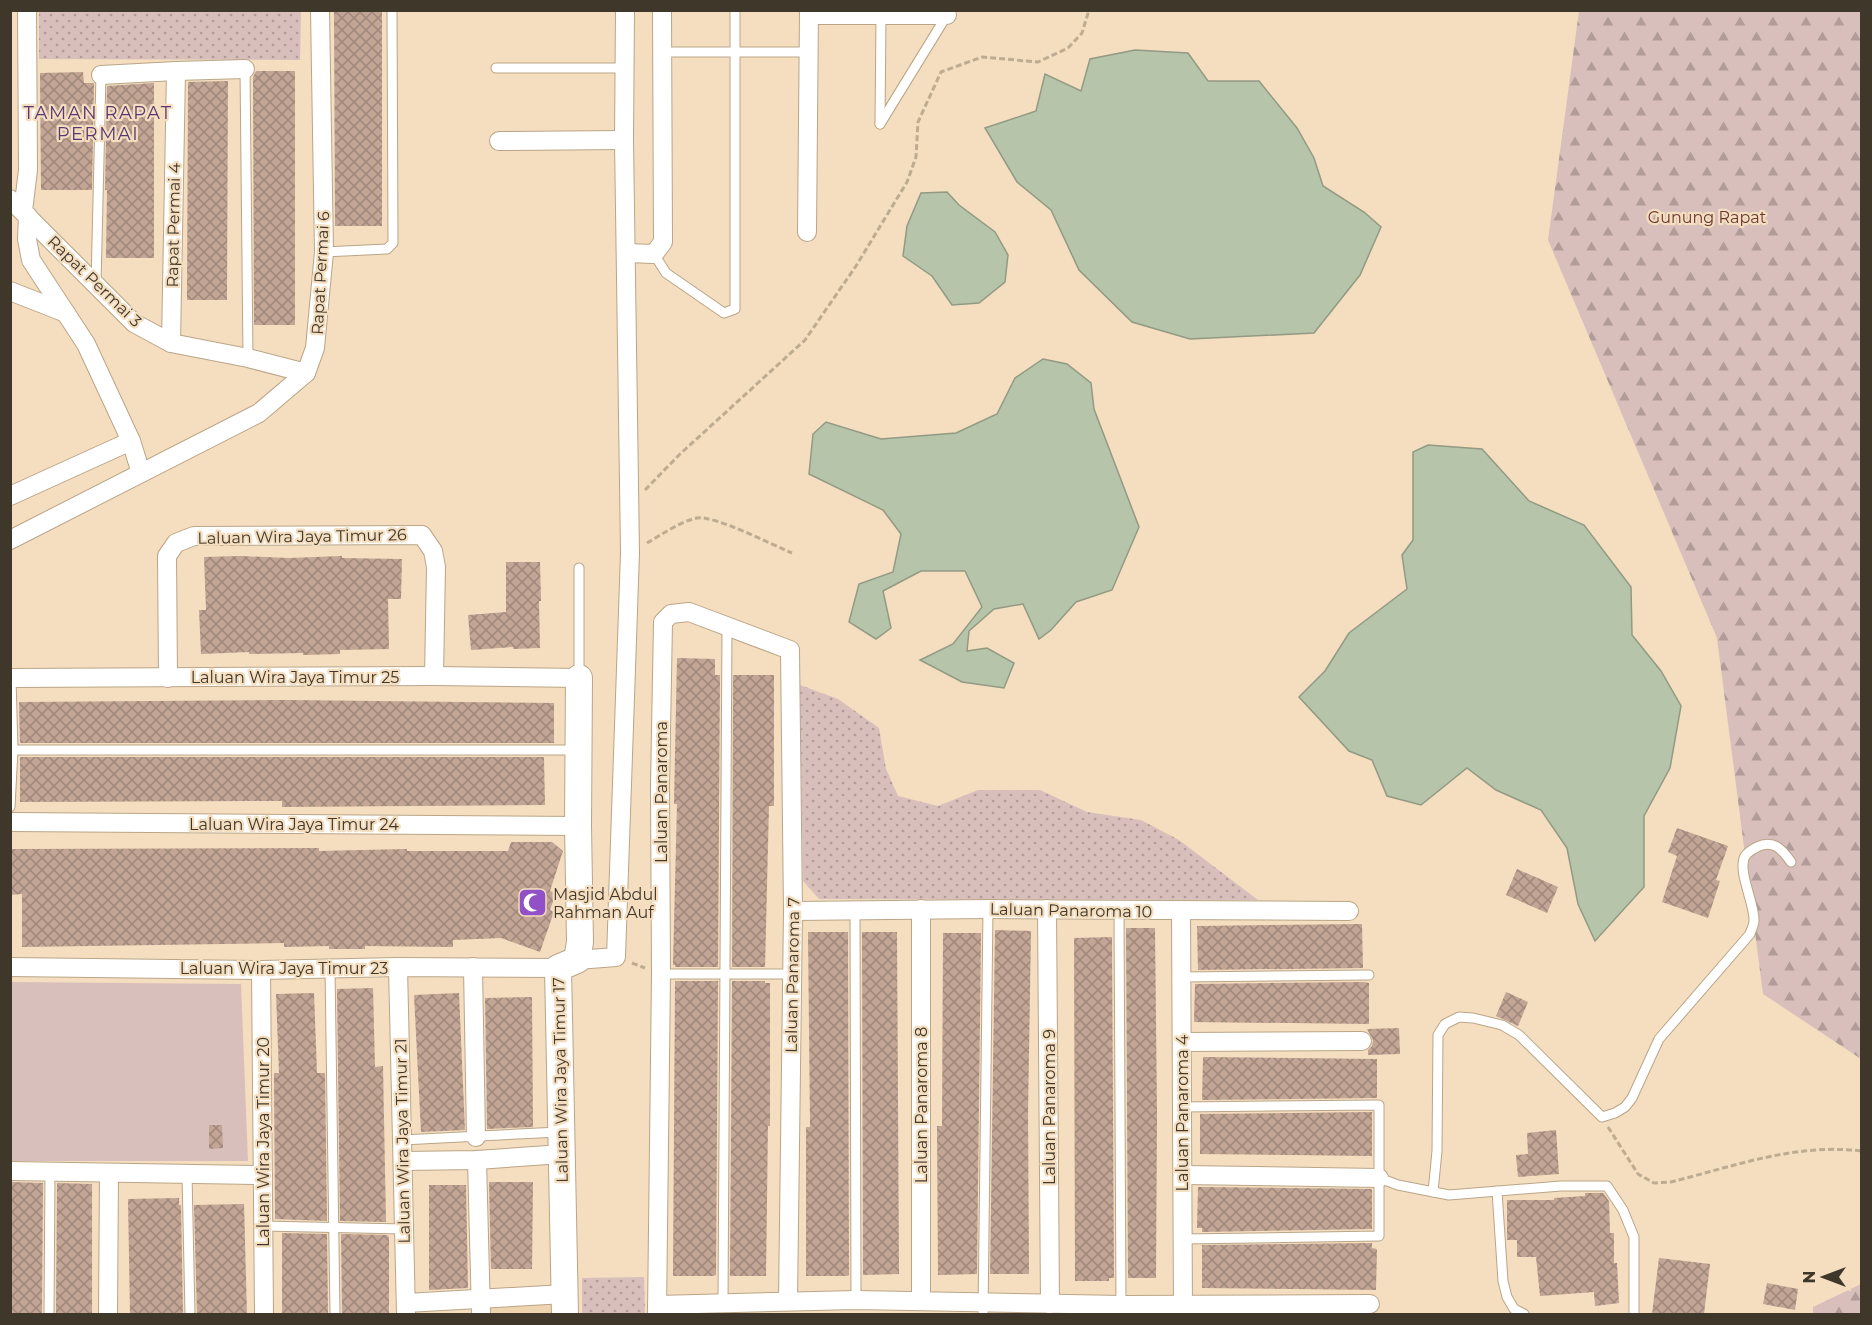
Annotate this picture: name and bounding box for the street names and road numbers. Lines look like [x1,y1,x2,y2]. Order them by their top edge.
street label: Rapat Permai 4 [163,162,184,287]
street label: Rapat Permai 6 [308,210,333,335]
street label: Rapat Permai 3 [44,232,146,331]
street label: Laluan Wira Jaya Timur 26 [197,525,407,548]
street label: Laluan Wira Jaya Timur 25 [191,668,399,687]
street label: Laluan Panaroma [652,721,671,863]
street label: Laluan Wira Jaya Timur 24 [189,815,399,834]
street label: Laluan Panaroma 7 [782,897,803,1053]
street label: Laluan Panaroma 10 [990,900,1152,921]
street label: Laluan Wira Jaya Timur 23 [180,959,388,978]
street label: Laluan Wira Jaya Timur 17 [549,977,572,1183]
street label: Laluan Panaroma 8 [912,1027,931,1183]
street label: Laluan Panaroma 9 [1040,1029,1059,1185]
street label: Laluan Panaroma 4 [1173,1034,1192,1191]
street label: Laluan Wira Jaya Timur 20 [254,1037,273,1247]
street label: Laluan Wira Jaya Timur 21 [391,1038,414,1244]

